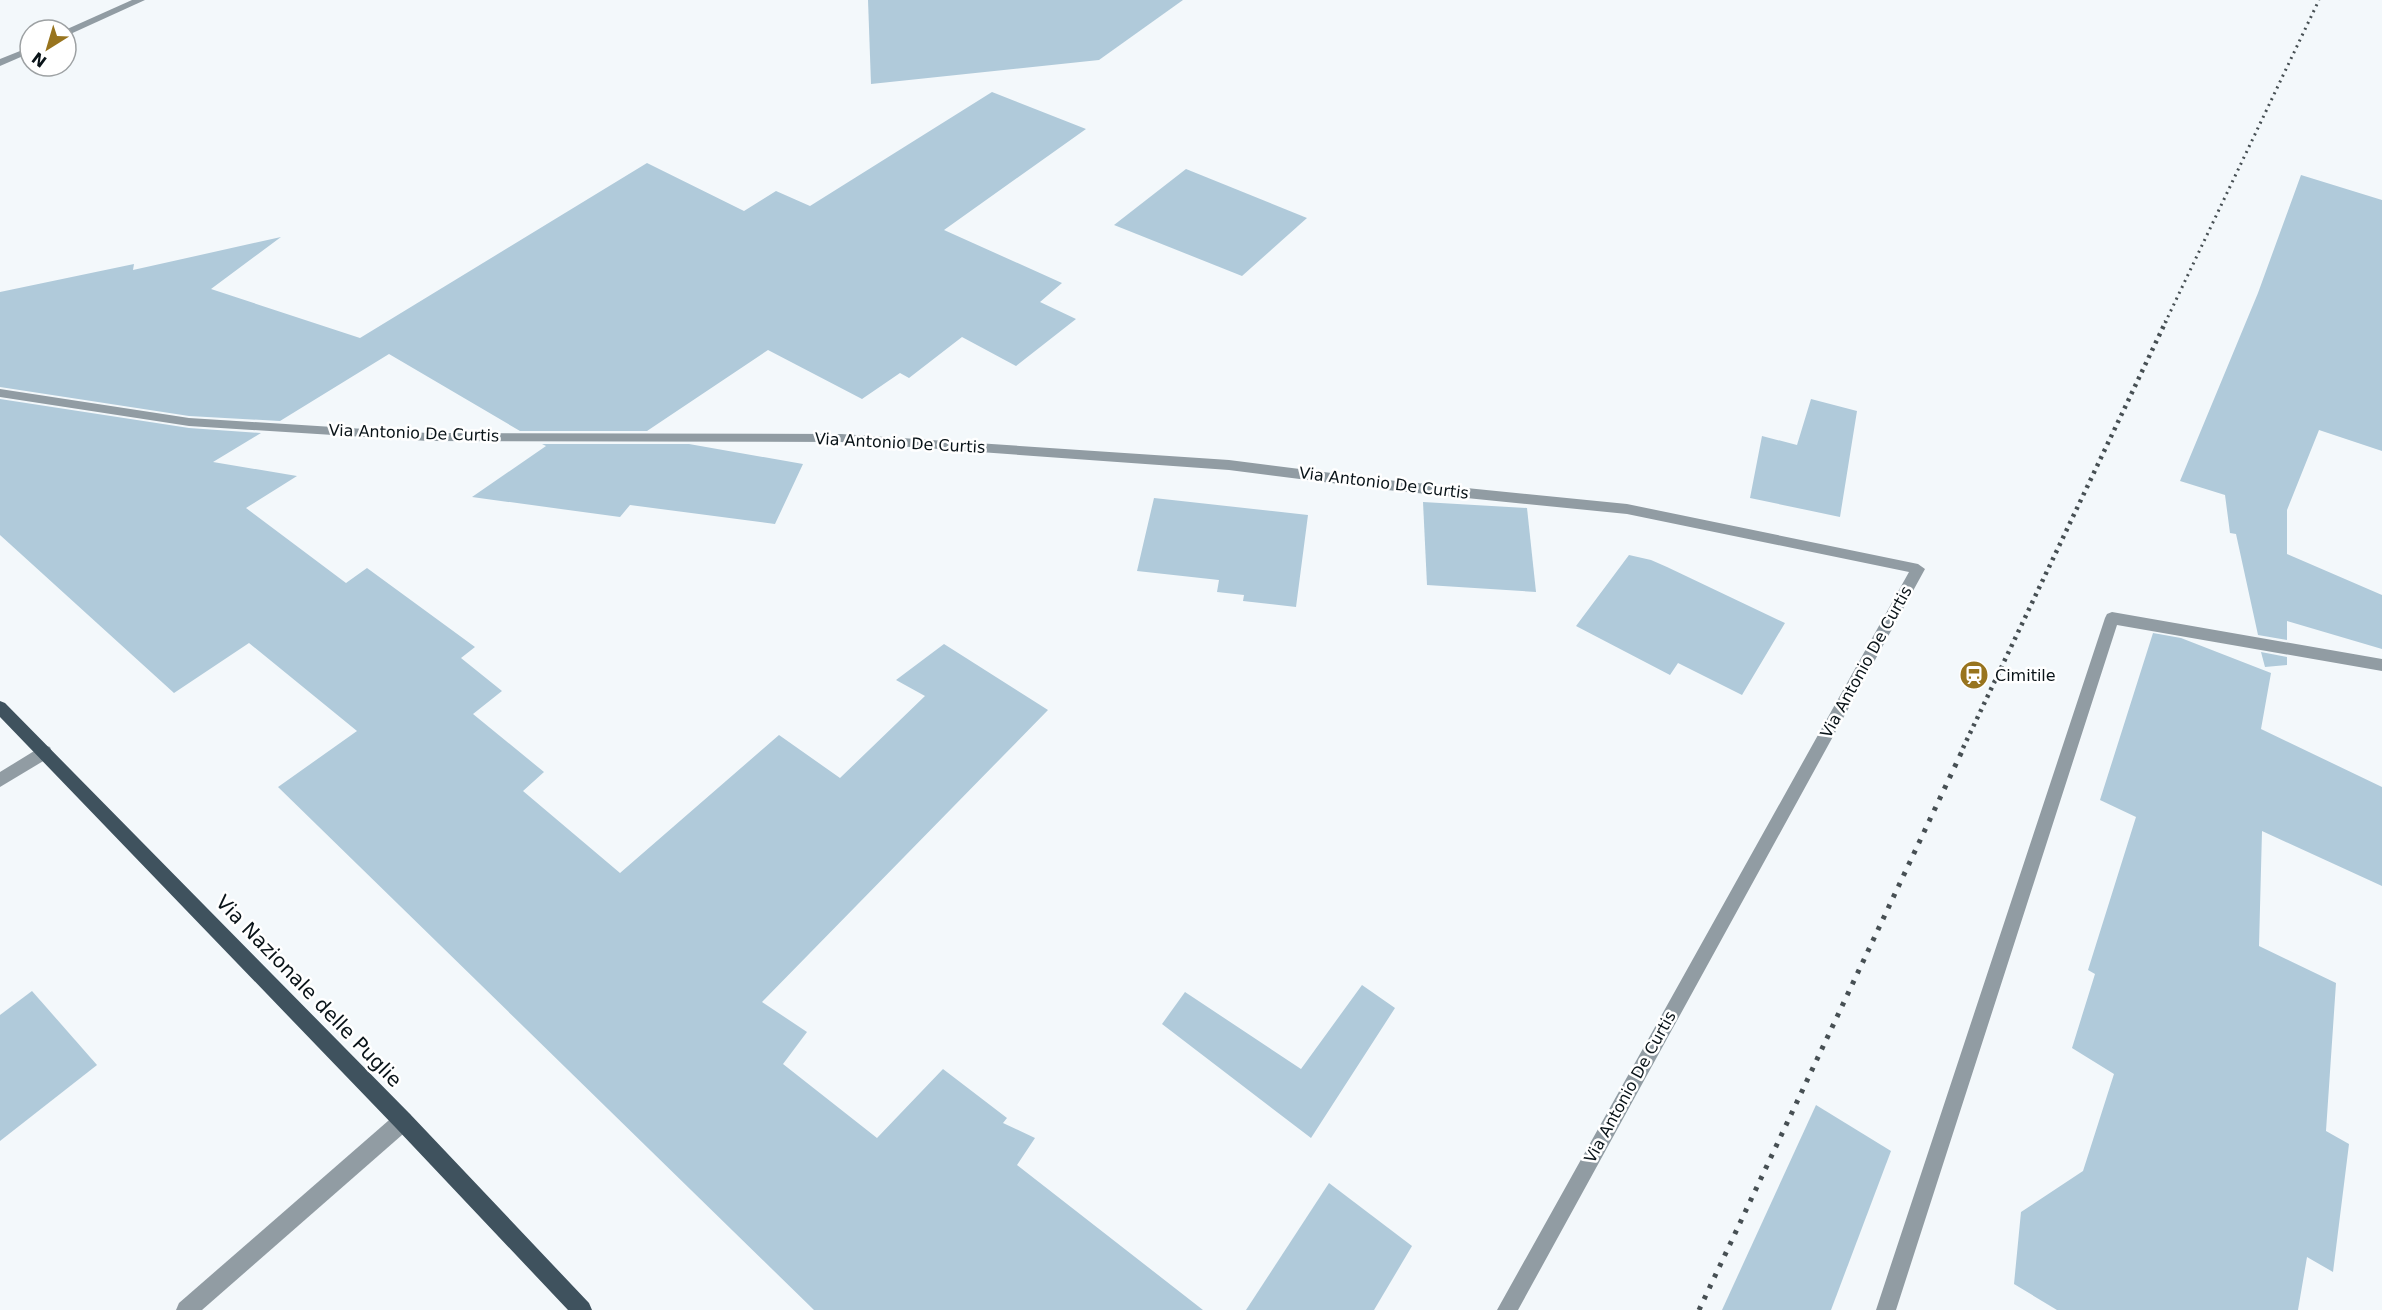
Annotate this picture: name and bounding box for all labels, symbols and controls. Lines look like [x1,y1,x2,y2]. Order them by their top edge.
north arrow [18,18,78,78]
text: N [28,48,50,71]
street label: Via Antonio De Curtis [328,421,500,445]
street label: Via Antonio De Curtis [814,429,986,457]
street label: Via Antonio De Curtis [1298,463,1470,503]
street label: Via Antonio De Curtis [1816,583,1916,741]
station icon: Cimitile [1958,659,1990,691]
place label: Cimitile [1995,666,2056,685]
street label: Via Nazionale delle Puglie [211,890,407,1092]
street label: Via Antonio De Curtis [1580,1008,1680,1166]

